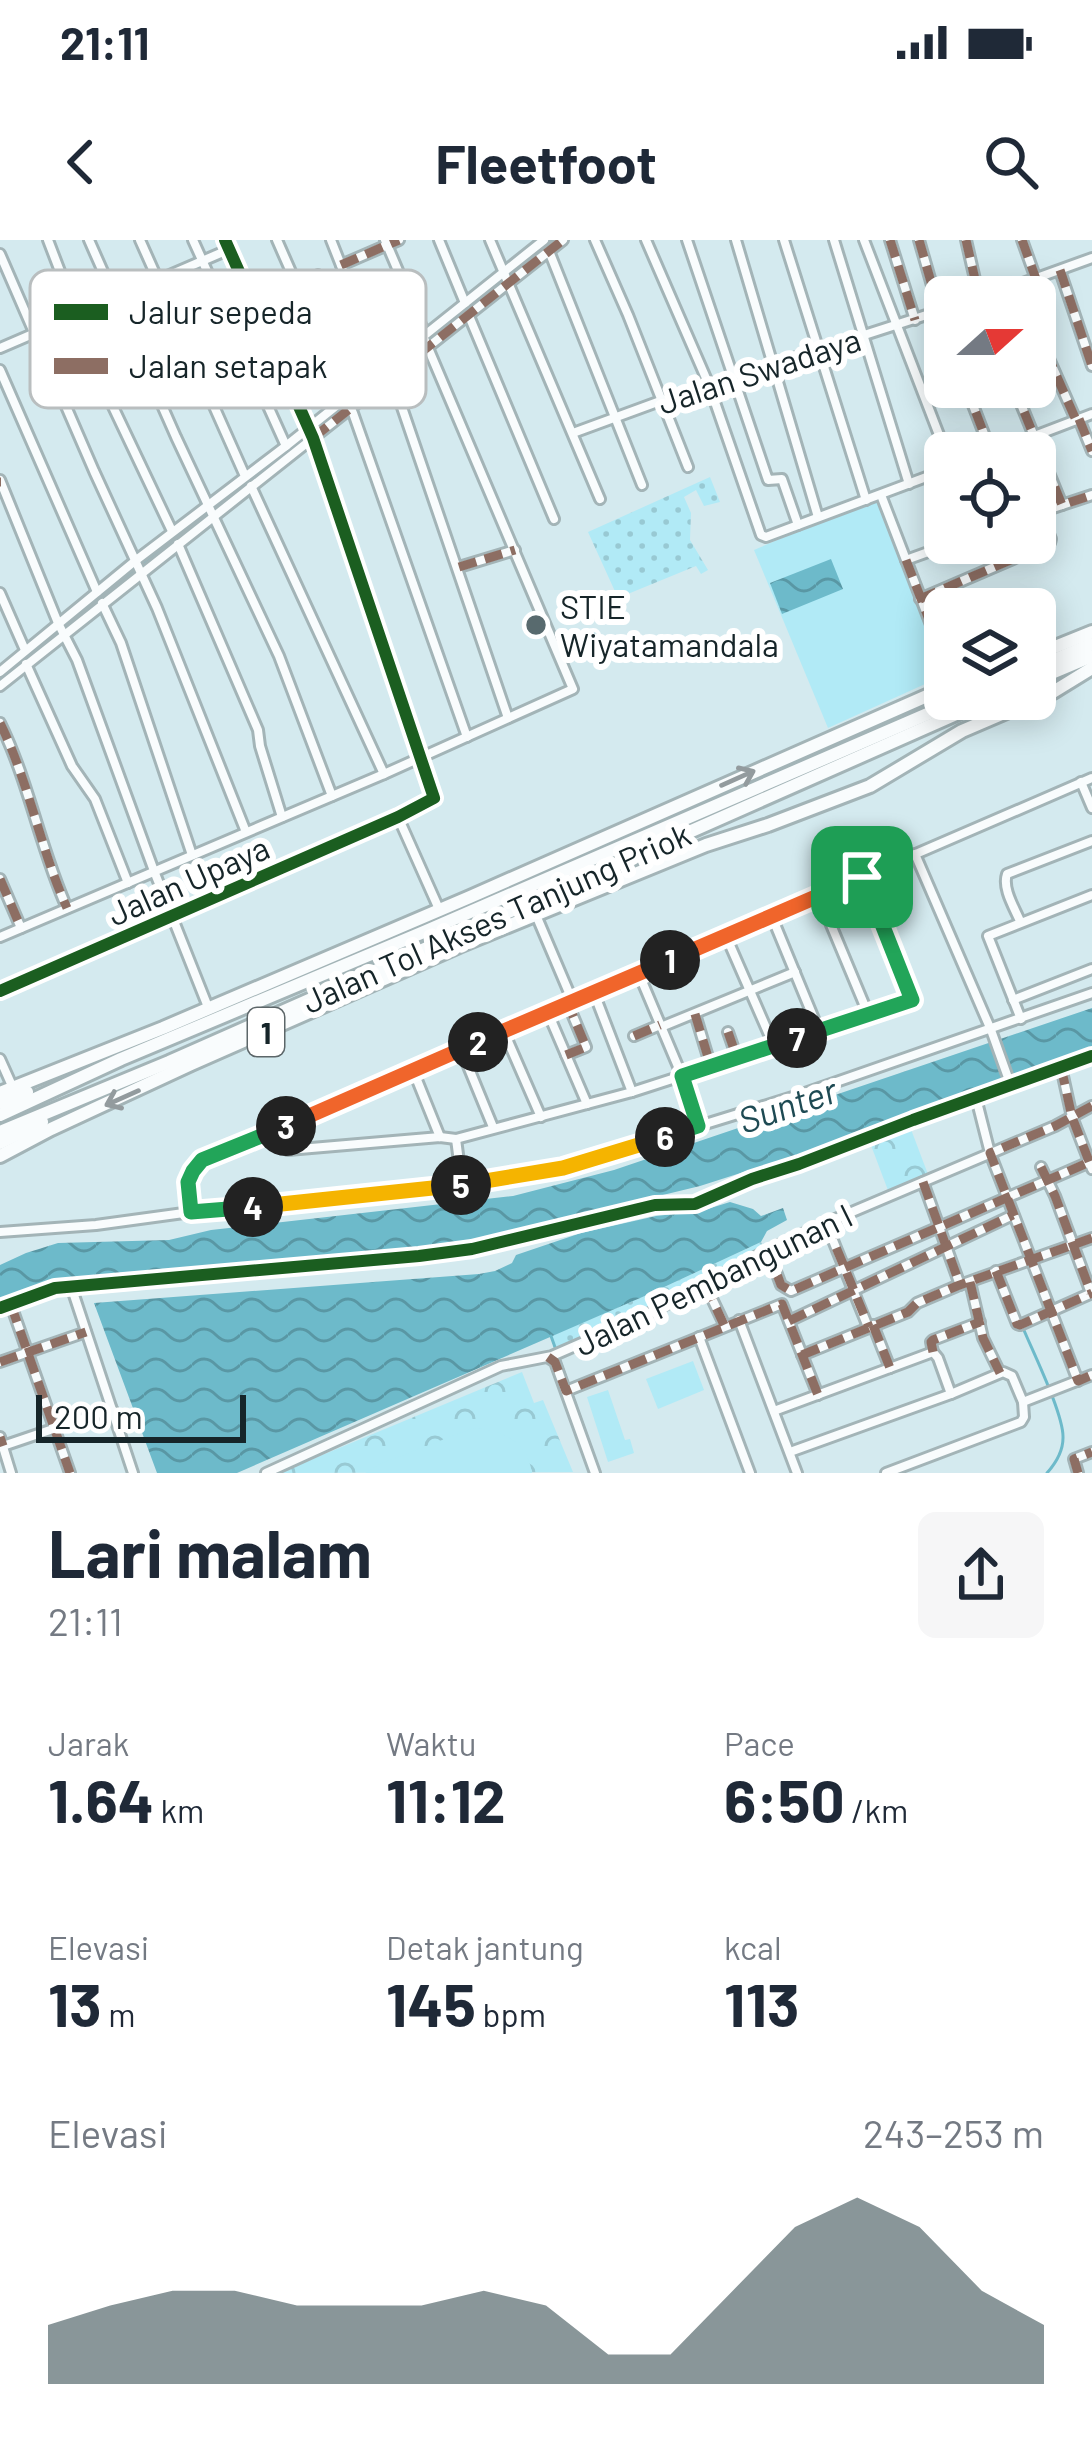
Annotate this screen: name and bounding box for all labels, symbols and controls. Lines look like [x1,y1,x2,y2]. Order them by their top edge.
text: 21:11 [60,15,149,69]
icon: back [48,129,114,195]
icon: search [978,129,1044,195]
text: Fleetfoot [435,130,657,195]
legend [30,270,426,408]
north arrow [924,276,1056,408]
map controls [924,276,1056,720]
text: Jalur sepeda [129,291,313,331]
street label: Jalan Swadaya [653,318,865,422]
text: Jalan setapak [129,345,327,385]
button: locate [924,432,1056,564]
place label: STIE Wiyatamandala [560,586,779,664]
button: layers [924,588,1056,720]
marker: STIE Wiyatamandala [523,612,549,638]
one-way arrow [719,766,755,788]
street label: Jalan Tol Akses Tanjung Priok [296,813,696,1021]
pin [811,826,913,928]
street label: Jalan Upaya [101,827,275,933]
icon: arrive [829,844,895,910]
pin: 1 [640,930,700,990]
text: 1 [664,940,676,980]
road number: 1 [248,1008,284,1056]
pin: 7 [767,1008,827,1068]
pin: 2 [448,1012,508,1072]
text: 7 [789,1018,805,1058]
text: 2 [469,1022,487,1062]
water label: Sunter [732,1067,843,1141]
one-way arrow [104,1088,140,1110]
pin: 3 [256,1096,316,1156]
text: 3 [277,1106,295,1146]
pin: 6 [635,1107,695,1167]
text: 6 [656,1117,674,1157]
pin: 5 [431,1155,491,1215]
text: 5 [452,1165,470,1205]
pin: 4 [223,1177,283,1237]
text: 4 [243,1187,263,1227]
street label: Jalan Pembangunan I [568,1194,858,1364]
scale bar [36,1389,246,1442]
text: 200 m [54,1396,143,1436]
text: Lari malam [48,1512,372,1591]
button: share [918,1512,1044,1638]
text: 21:11 [48,1597,123,1644]
text: Jarak [48,1723,129,1763]
text: Waktu [386,1723,477,1763]
text: Pace [724,1723,795,1763]
text: 1.64 [48,1763,154,1835]
text: 11:12 [386,1763,506,1835]
text: 6:50 [724,1763,845,1835]
text: km [154,1790,204,1830]
text: /km [845,1790,908,1830]
text: Elevasi [48,1927,149,1967]
text: Detak jantung [386,1927,584,1967]
text: kcal [724,1927,782,1967]
text: 13 [48,1967,102,2039]
text: 145 [386,1967,476,2039]
text: 113 [724,1967,799,2039]
text: m [102,1994,136,2034]
text: bpm [476,1994,546,2034]
text: Elevasi [48,2109,168,2156]
text: 243–253 m [863,2109,1044,2156]

